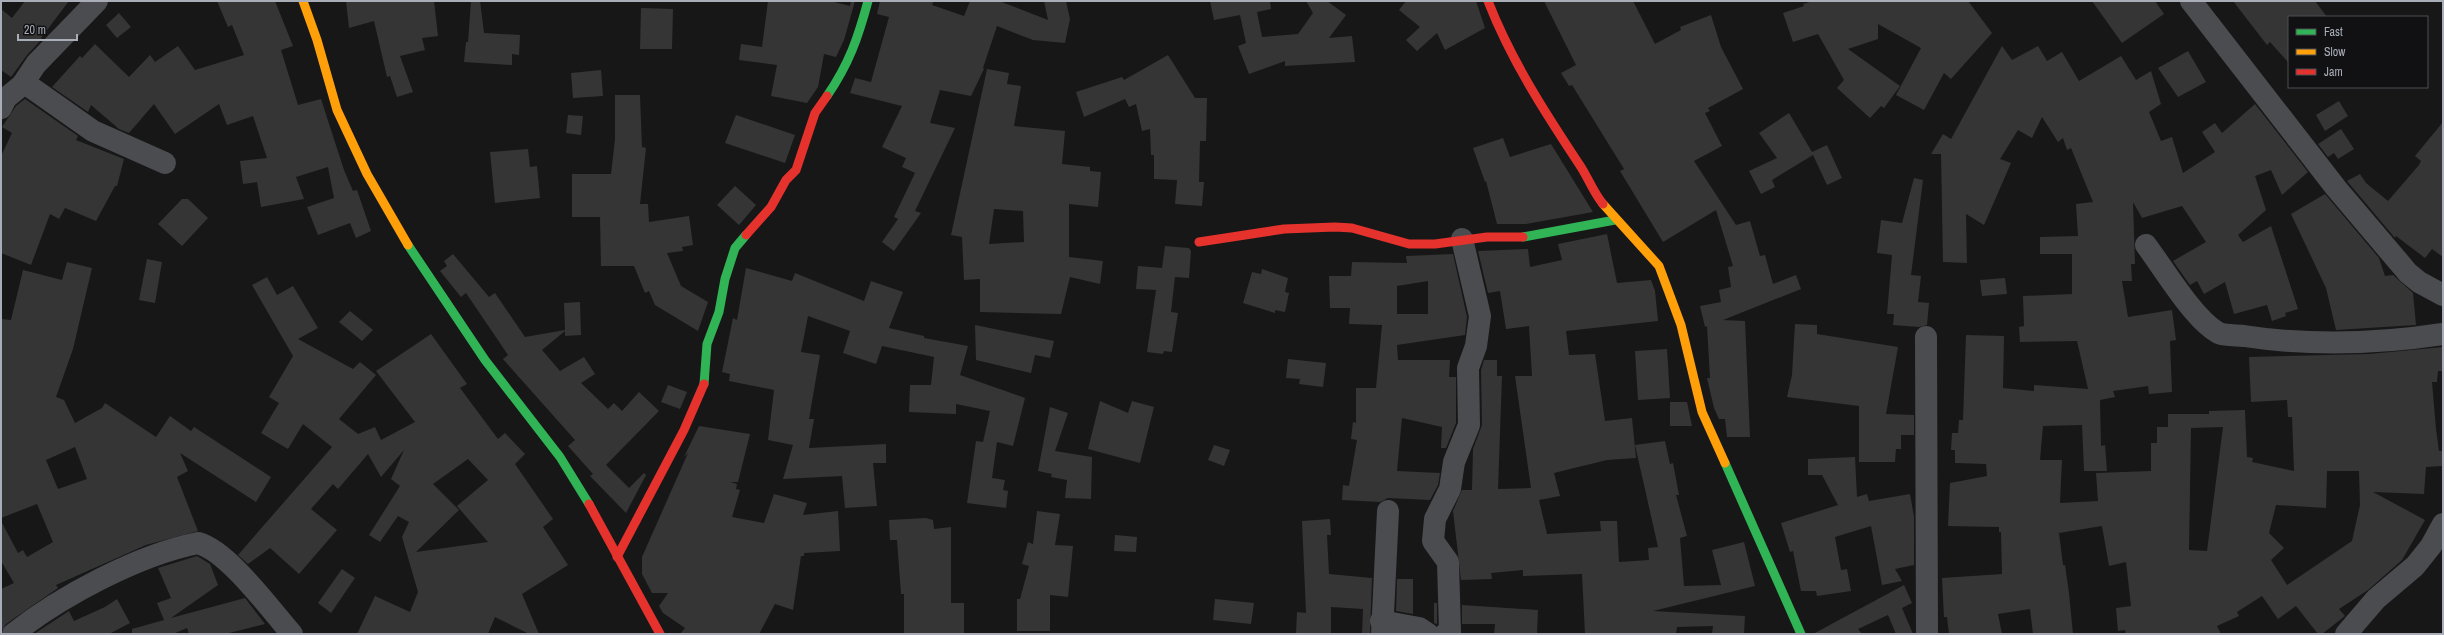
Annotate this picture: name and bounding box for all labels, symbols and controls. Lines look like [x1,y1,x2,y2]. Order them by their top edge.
scale bar [18,16,77,42]
legend [2288,16,2428,88]
text: 20 m [24,22,46,38]
text: Fast [2324,24,2343,40]
text: Slow [2324,44,2346,60]
text: Jam [2324,64,2343,80]

